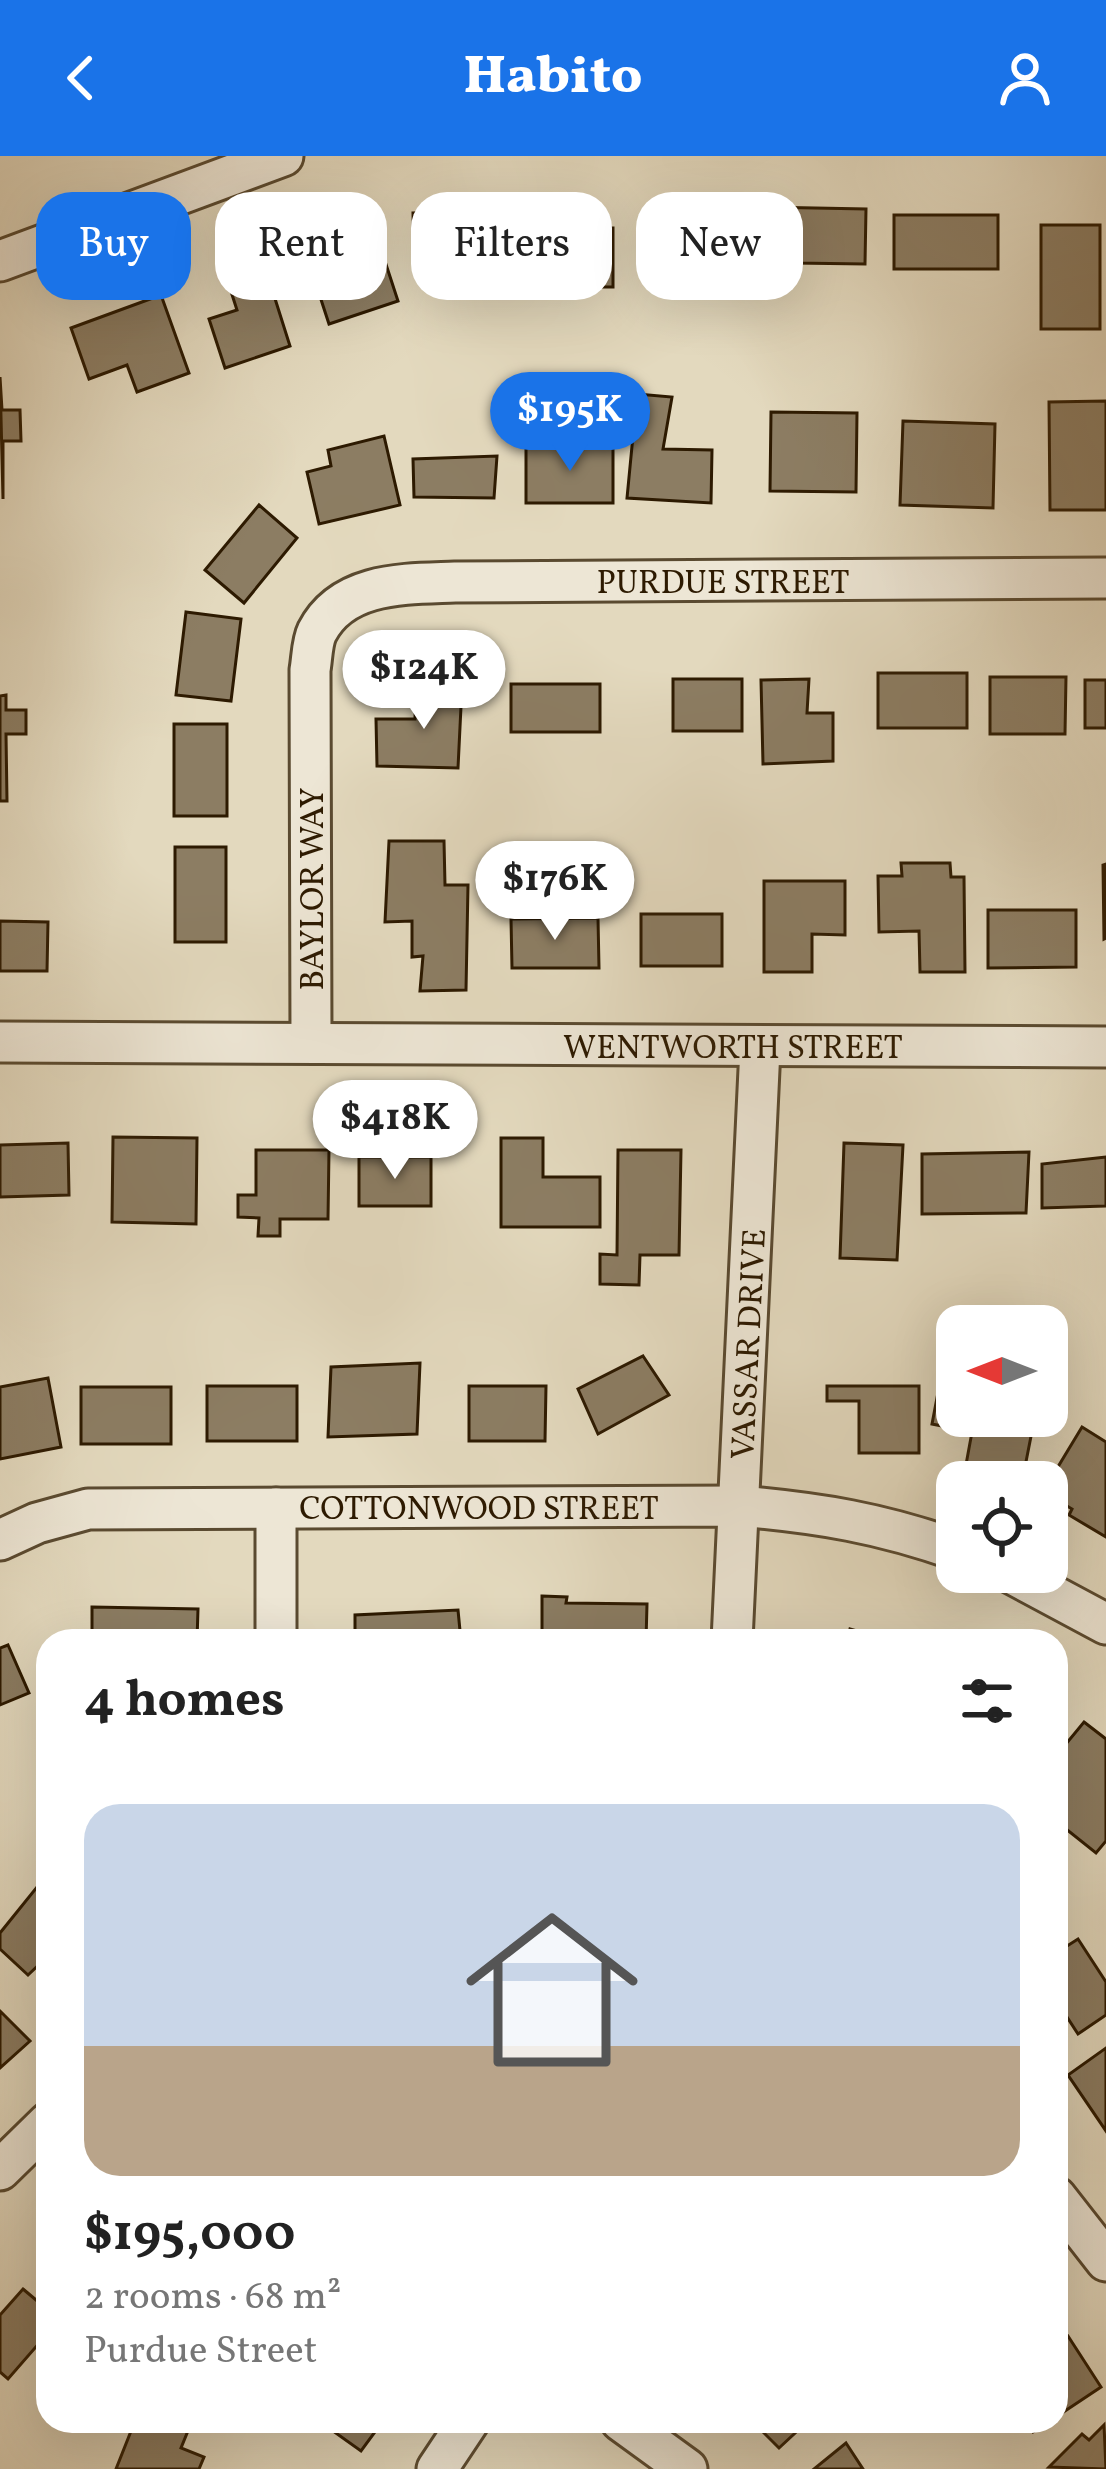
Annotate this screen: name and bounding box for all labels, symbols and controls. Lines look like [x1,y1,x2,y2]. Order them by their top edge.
text: Habito [463,41,643,116]
icon: back [48,45,114,111]
icon: person [992,45,1058,111]
chip: Buy [36,192,191,300]
chip: Rent [215,192,387,300]
chip: Filters [411,192,612,300]
chip: New [636,192,803,300]
pin: $195K [486,372,654,474]
text: $195K [517,384,623,438]
street label: PURDUE STREET [596,562,850,608]
pin: $124K [340,630,508,732]
text: $124K [369,642,479,696]
street label: BAYLOR WAY [292,788,338,990]
pin: $176K [471,841,639,943]
text: $176K [502,853,608,907]
street label: WENTWORTH STREET [563,1027,903,1073]
pin: $418K [311,1080,479,1182]
text: $418K [340,1092,450,1146]
street label: VASSAR DRIVE [722,1228,780,1461]
north arrow [936,1305,1068,1437]
map controls [936,1305,1068,1593]
button: locate [936,1461,1068,1593]
street label: COTTONWOOD STREET [299,1488,659,1534]
text: 4 homes [84,1666,285,1737]
icon: filters [954,1668,1020,1734]
icon: home [444,1882,660,2098]
text: $195,000 [84,2200,295,2271]
text: 2 rooms · 68 m² [84,2271,341,2325]
text: Purdue Street [84,2325,318,2379]

